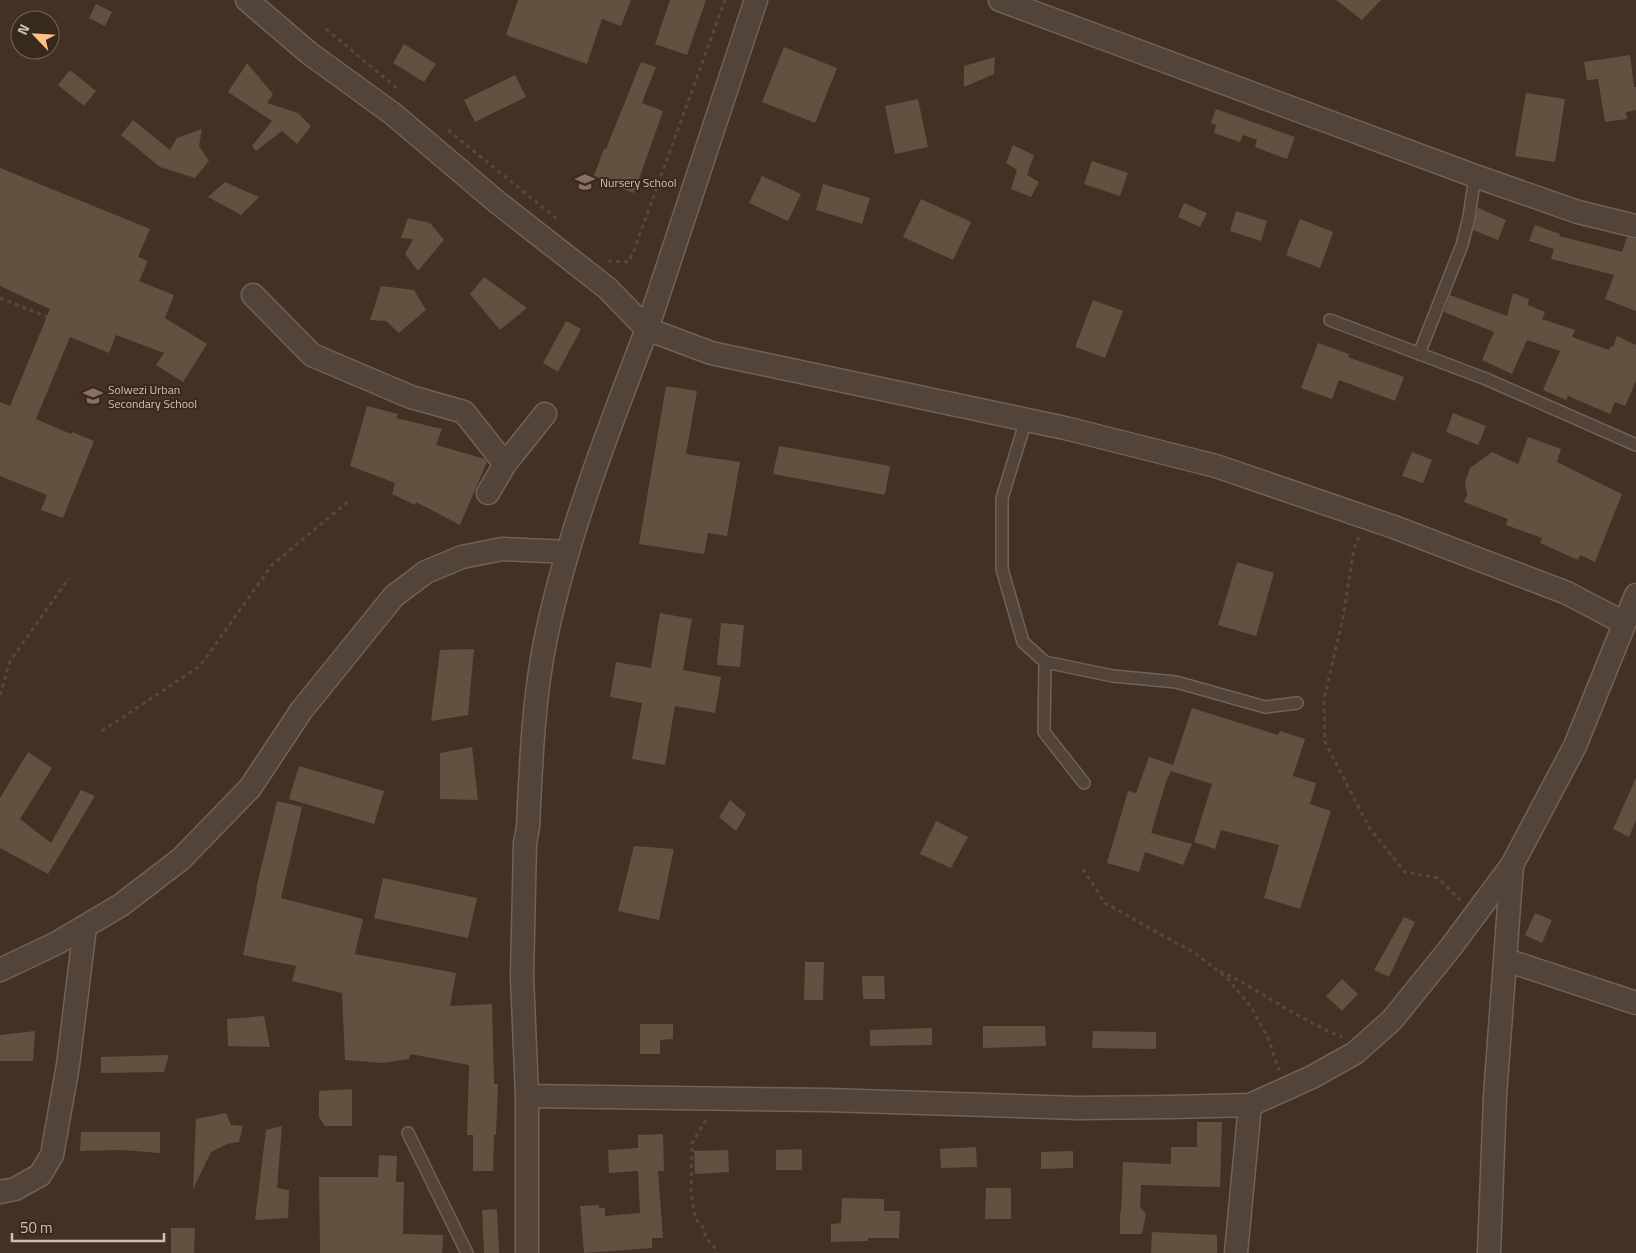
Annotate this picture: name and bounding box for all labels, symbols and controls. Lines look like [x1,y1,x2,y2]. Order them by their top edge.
north arrow [10,10,60,60]
text: N [11,20,34,38]
school or university icon: Nursery School [574,171,596,193]
place label: Nursery School [600,173,677,192]
place label: Solwezi Urban Secondary School [108,380,197,413]
school or university icon: Solwezi Urban Secondary School [82,385,104,407]
scale bar [12,1210,165,1242]
text: 50 m [20,1216,53,1239]

